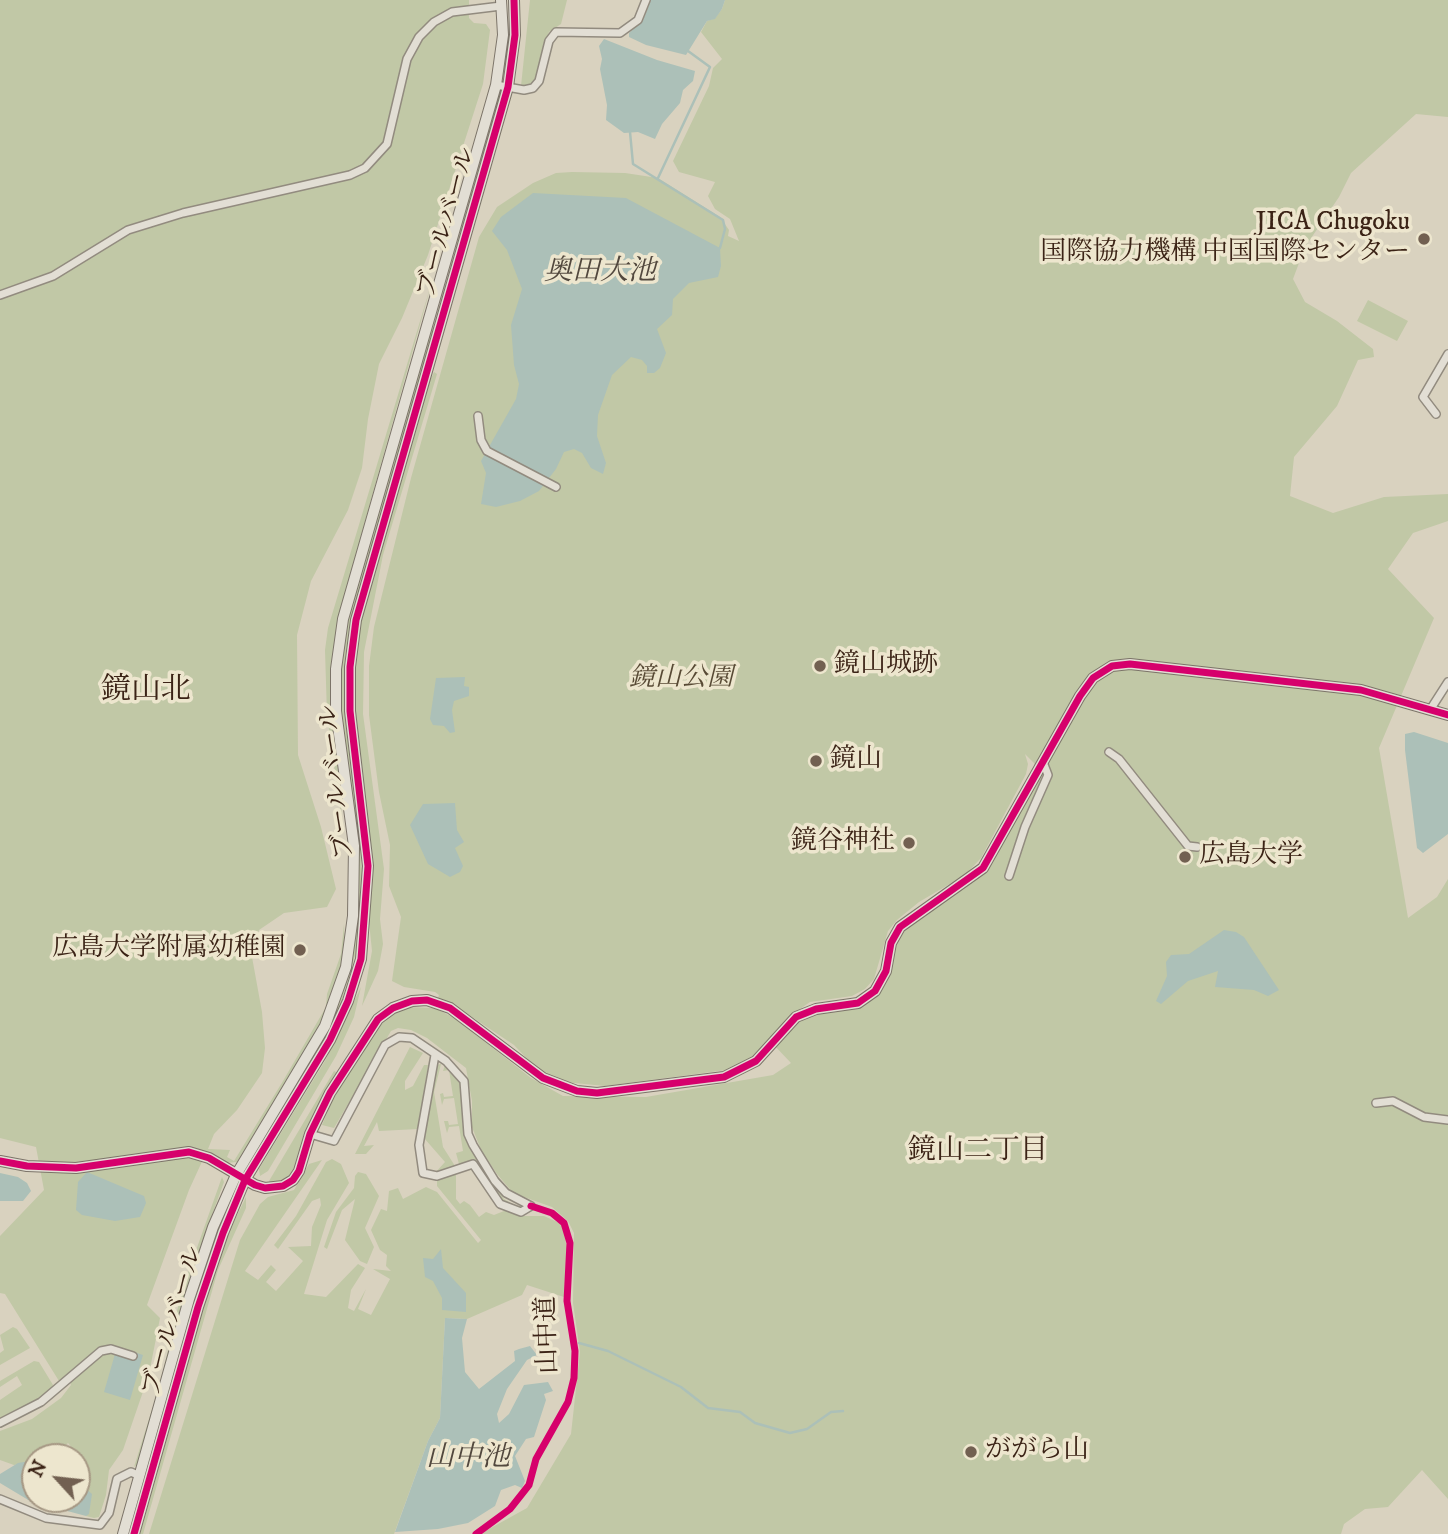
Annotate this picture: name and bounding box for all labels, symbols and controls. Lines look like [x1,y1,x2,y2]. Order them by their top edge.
street label: ブールバール [412,144,484,302]
place label: JICA Chugoku 国際協力機構 中国国際センター [1040,208,1410,270]
marker: JICA Chugoku 国際協力機構 中国国際センター [1416,231,1432,247]
water label: 奥田大池 [544,256,656,290]
place label: 鏡山城跡 [834,650,938,682]
marker: 鏡山城跡 [812,658,828,674]
park label: 鏡山公園 [629,664,733,696]
district label: 鏡山北 [101,674,191,710]
street label: ブールバール [314,703,362,861]
place label: 鏡山 [830,745,882,777]
marker: 鏡山 [808,753,824,769]
place label: 鏡谷神社 [791,827,895,859]
marker: 鏡谷神社 [901,835,917,851]
place label: 広島大学 [1199,841,1303,873]
marker: 広島大学 [1177,849,1193,865]
place label: 広島大学附属幼稚園 [52,934,286,966]
marker: 広島大学附属幼稚園 [292,942,308,958]
district label: 鏡山二丁目 [908,1135,1048,1169]
street label: ブールバール [136,1243,212,1401]
street label: 山中道 [532,1295,566,1375]
place label: ががら山 [985,1436,1089,1468]
water label: 山中池 [426,1442,510,1476]
north arrow [21,1443,91,1513]
marker: ががら山 [963,1444,979,1460]
text: N [25,1457,52,1481]

